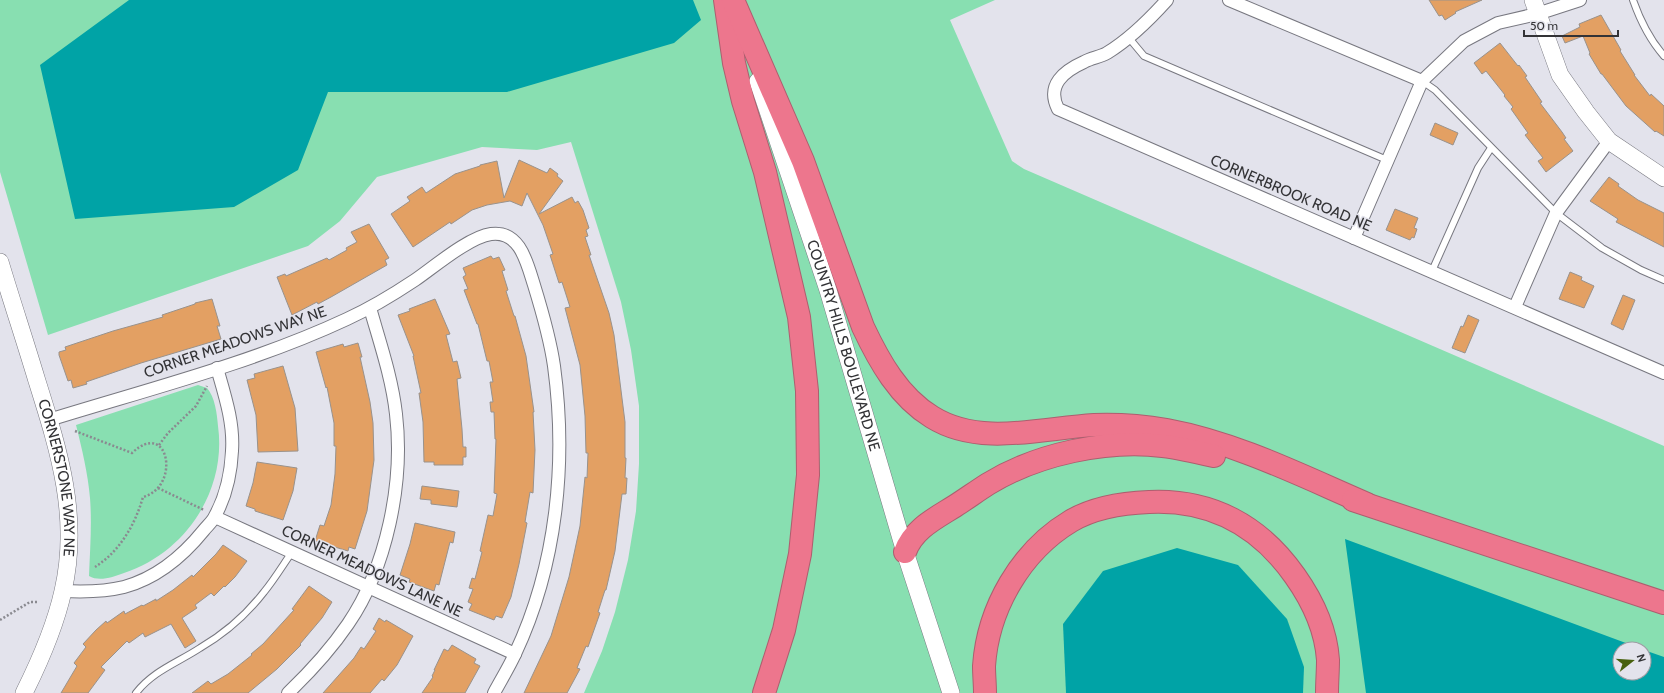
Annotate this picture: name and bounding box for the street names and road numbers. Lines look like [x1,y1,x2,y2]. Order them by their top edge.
street label: CORNERBROOK ROAD NE [1208,151,1374,235]
street label: COUNTRY HILLS BOULEVARD NE [803,238,884,453]
street label: CORNER MEADOWS WAY NE [141,302,329,382]
street label: CORNERSTONE WAY NE [34,397,78,557]
street label: CORNER MEADOWS LANE NE [279,521,465,621]

